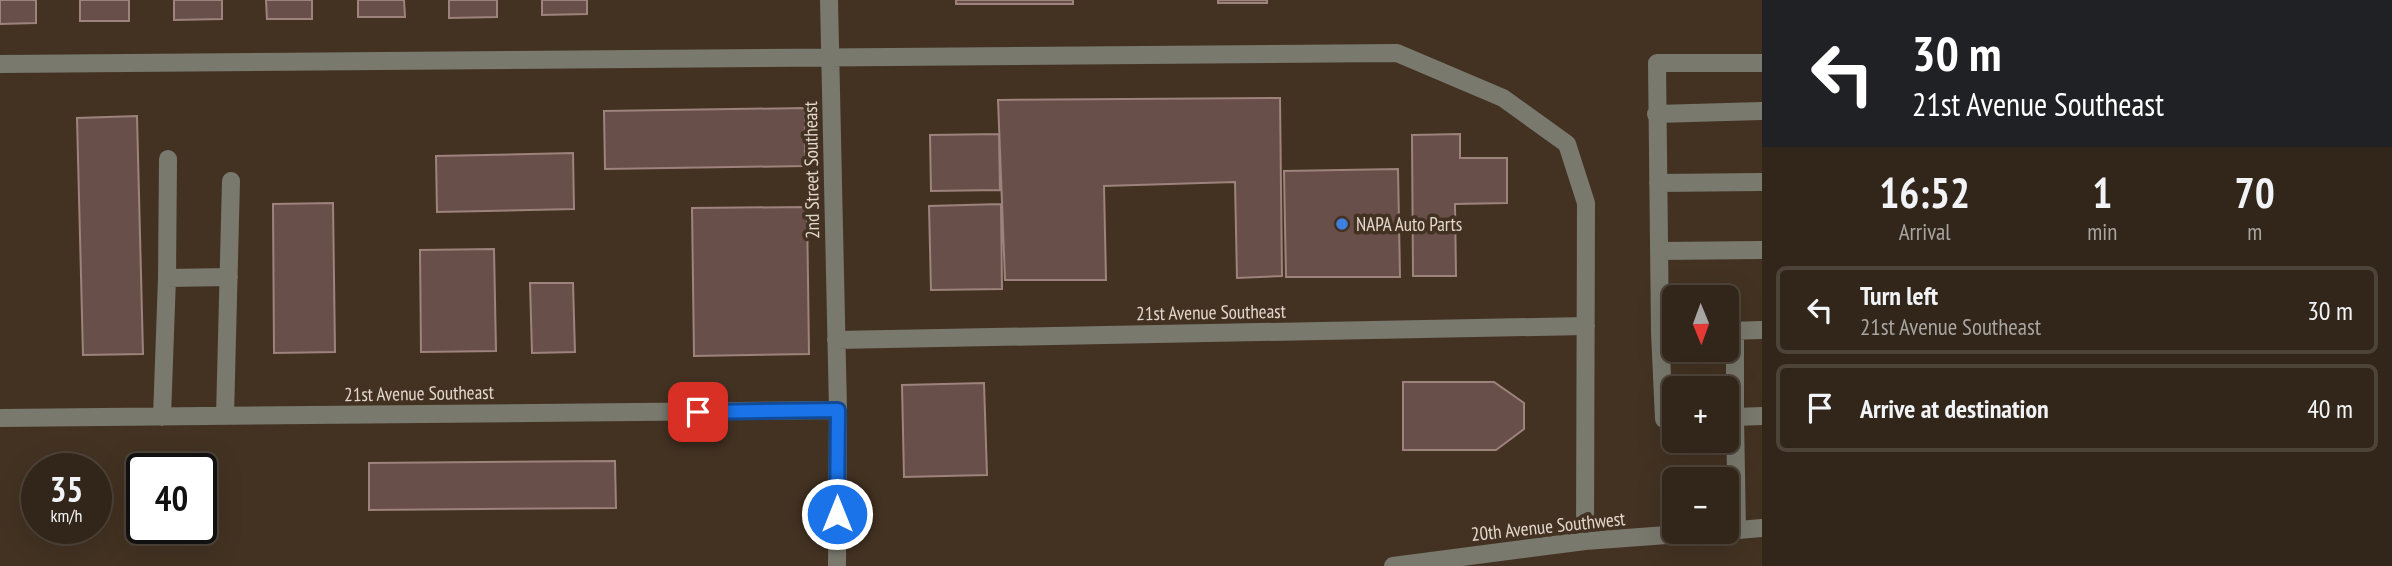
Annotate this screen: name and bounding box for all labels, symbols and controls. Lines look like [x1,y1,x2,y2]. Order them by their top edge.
text: 30 m [1912,21,2001,85]
icon: left [1797,28,1888,119]
text: 21st Avenue Southeast [1912,83,2164,125]
street label: 2nd Street Southeast [798,100,824,239]
text: 16:52 [1879,165,1970,220]
text: 1 [2092,165,2112,220]
text: 70 [2235,165,2275,220]
place label: NAPA Auto Parts [1356,212,1462,236]
marker: NAPA Auto Parts [1334,216,1350,232]
text: Arrival [1899,217,1951,246]
text: min [2087,217,2117,246]
text: m [2247,217,2262,246]
text: Turn left [1860,279,1938,312]
north arrow [1662,285,1740,362]
map controls [1662,285,1739,544]
icon: left [1801,291,1839,329]
text: 30 m [2307,294,2353,327]
street label: 21st Avenue Southeast [1136,299,1287,325]
text: 21st Avenue Southeast [1860,312,2041,341]
button: + [1662,376,1739,453]
street label: 21st Avenue Southeast [344,380,495,406]
pin [668,382,728,442]
icon: arrive [1801,389,1839,427]
text: Arrive at destination [1860,392,2049,425]
text: 40 m [2307,392,2353,425]
icon: arrive [679,393,717,431]
speed limit sign: 40 [126,453,217,544]
text: 35 [50,466,83,512]
button: − [1662,467,1739,544]
position arrow [800,477,874,551]
text: km/h [51,504,82,527]
street label: 20th Avenue Southwest [1470,506,1627,546]

